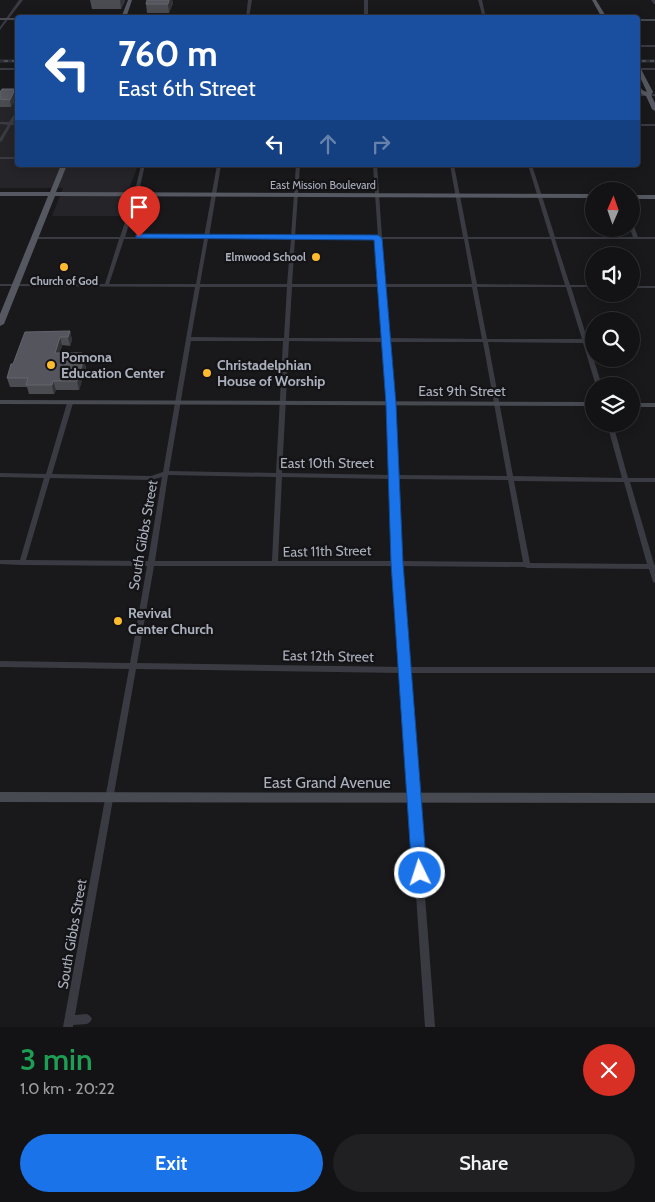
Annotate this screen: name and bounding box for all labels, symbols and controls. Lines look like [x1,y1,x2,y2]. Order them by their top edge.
text: 760 m [118,32,218,75]
icon: left [35,35,100,100]
text: East 6th Street [118,75,256,102]
icon: left [261,130,289,158]
icon: ahead [314,130,342,158]
icon: right [367,130,395,158]
street label: East Mission Boulevard [270,178,376,192]
north arrow [585,182,640,238]
map controls [585,182,640,432]
pin [118,186,160,237]
icon: arrive [125,193,153,221]
button: sound [585,247,640,302]
place label: Elmwood School [225,250,306,264]
marker: Elmwood School [310,251,322,263]
marker: Church of God [58,261,70,273]
place label: Church of God [30,274,98,288]
button: search [585,312,640,367]
place label: Pomona Education Center [61,348,165,382]
place label: Christadelphian House of Worship [217,356,325,390]
marker: Pomona Education Center [45,359,57,371]
marker: Christadelphian House of Worship [201,367,213,379]
button: layers [585,377,640,432]
street label: East 9th Street [418,382,506,400]
street label: East 10th Street [280,454,374,472]
street label: South Gibbs Street [124,478,162,591]
street label: East 11th Street [282,541,372,561]
place label: Revival Center Church [128,604,214,638]
marker: Revival Center Church [112,615,124,627]
street label: East 12th Street [282,646,374,666]
street label: East Grand Avenue [263,773,391,792]
position arrow [393,846,445,898]
street label: South Gibbs Street [53,877,91,990]
text: 3 min [20,1041,93,1078]
button: close [583,1044,635,1096]
text: 1.0 km · 20:22 [20,1079,115,1098]
button: Exit [20,1134,323,1192]
button: Share [333,1134,635,1192]

